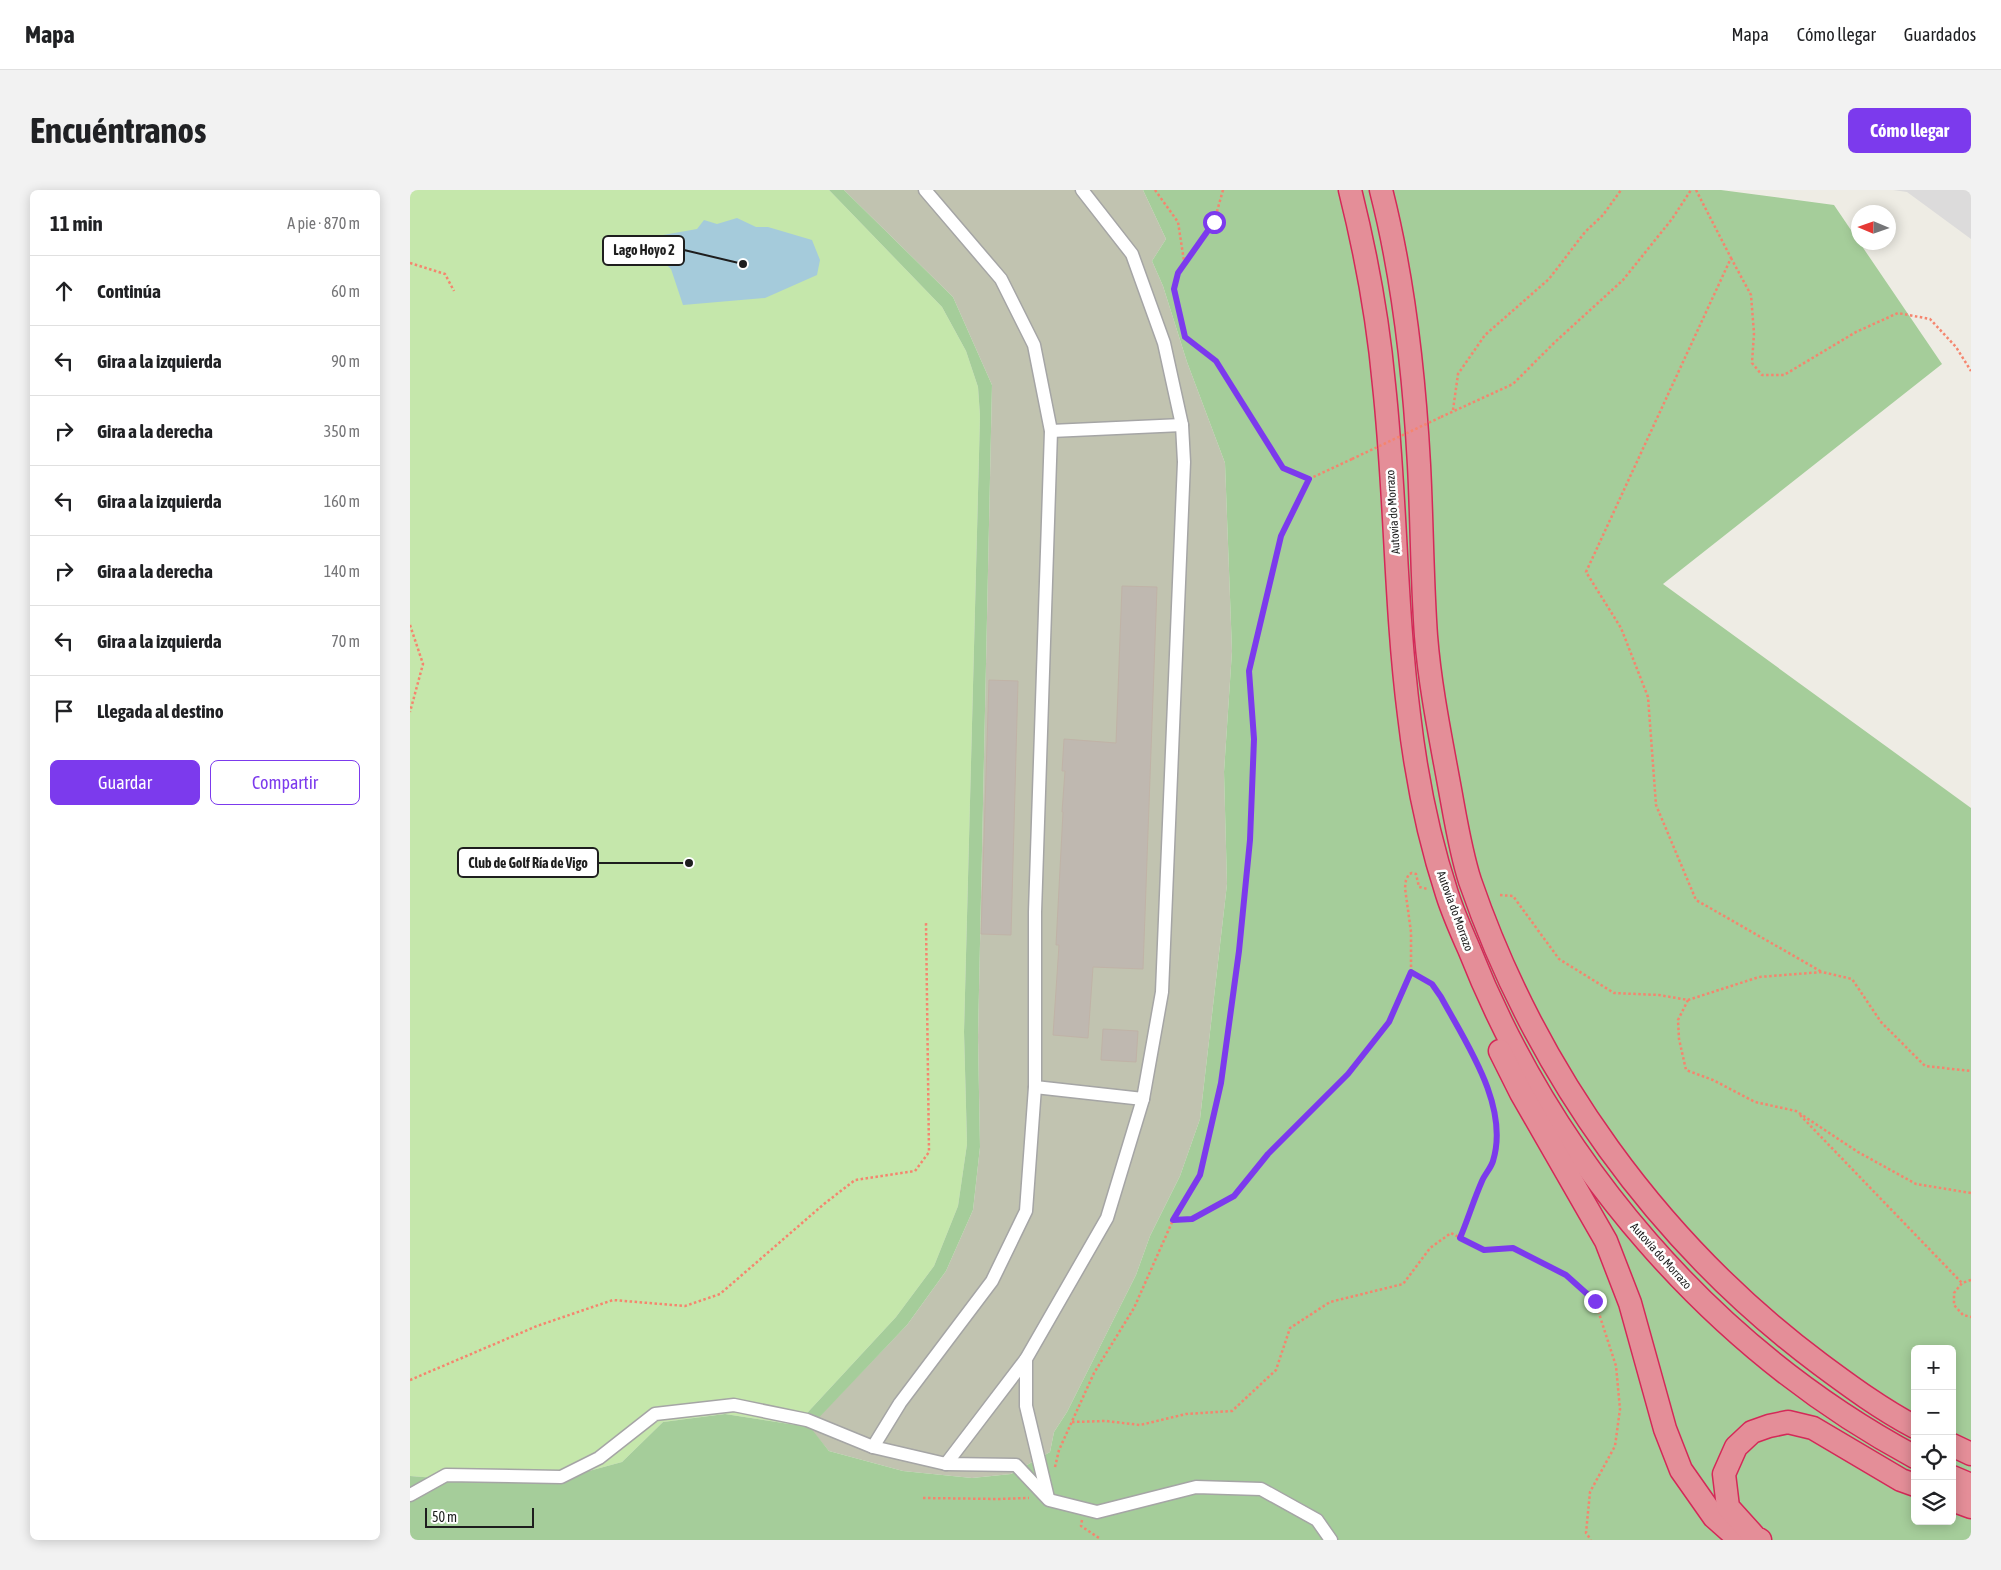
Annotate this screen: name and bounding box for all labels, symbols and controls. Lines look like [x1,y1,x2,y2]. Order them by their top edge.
text: Mapa [25,21,75,48]
text: Mapa [1731,24,1769,45]
text: Cómo llegar [1797,24,1876,45]
text: Guardados [1904,24,1976,45]
button: Cómo llegar [1848,108,1971,153]
text: Encuéntranos [30,110,206,150]
north arrow [1851,205,1896,250]
text: 11 min [50,211,103,235]
route start [1203,211,1226,234]
text: A pie · 870 m [287,214,360,232]
callout: Lago Hoyo 2 [603,236,684,265]
text: Lago Hoyo 2 [613,242,675,258]
icon: ahead [50,277,78,305]
text: Continúa [97,280,161,302]
text: 60 m [331,282,360,300]
icon: left [50,347,78,375]
text: Gira a la izquierda [97,350,222,372]
text: 90 m [331,352,360,370]
icon: right [50,417,78,445]
text: Gira a la derecha [97,420,213,442]
text: 350 m [324,422,360,440]
street label: Autovía do Morrazo [1383,469,1403,555]
icon: left [50,487,78,515]
text: Gira a la izquierda [97,490,222,512]
text: 160 m [324,492,360,510]
icon: right [50,557,78,585]
text: Gira a la derecha [97,560,213,582]
text: 140 m [324,562,360,580]
icon: left [50,627,78,655]
text: Gira a la izquierda [97,630,222,652]
text: 70 m [331,632,360,650]
icon: arrive [50,697,78,725]
text: Llegada al destino [97,700,224,722]
button: Guardar [50,760,200,805]
button: Compartir [210,760,360,805]
callout: Club de Golf Ría de Vigo [458,848,598,877]
text: Club de Golf Ría de Vigo [468,855,588,871]
street label: Autovía do Morrazo [1434,869,1476,953]
street label: Autovía do Morrazo [1628,1220,1695,1292]
route end [1584,1290,1607,1313]
map controls [1911,1345,1956,1525]
button: + [1911,1345,1956,1390]
button: − [1911,1390,1956,1435]
button: locate [1911,1435,1956,1480]
button: layers [1911,1480,1956,1525]
scale bar [425,1505,534,1528]
text: 50 m [432,1509,457,1525]

